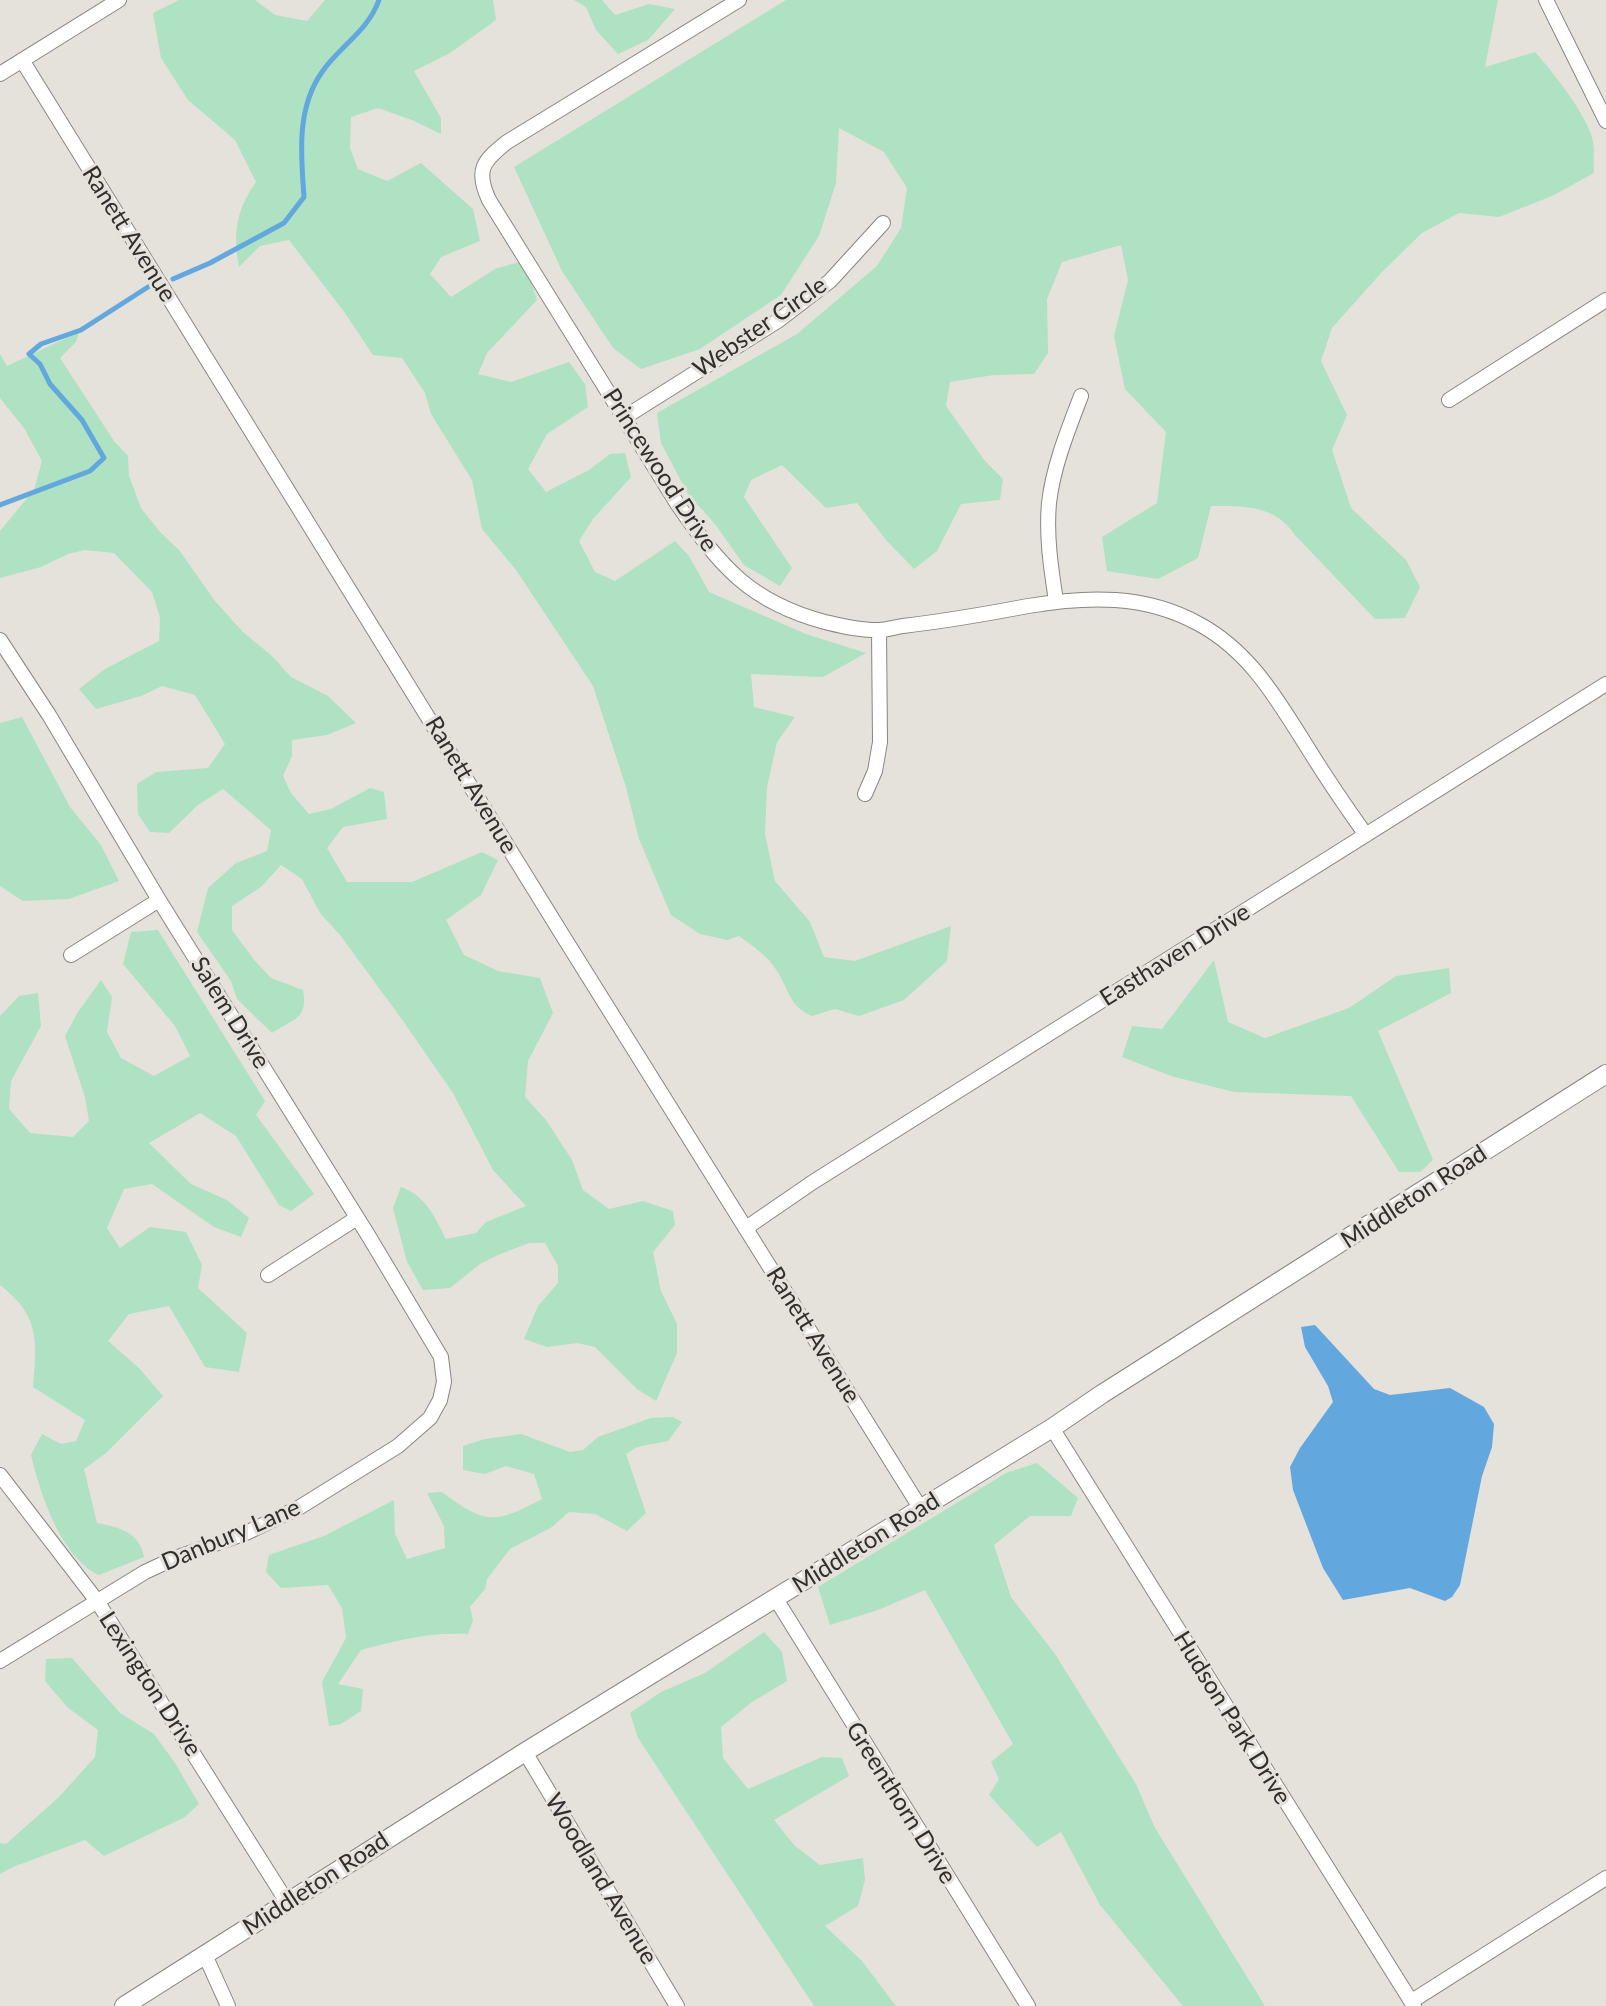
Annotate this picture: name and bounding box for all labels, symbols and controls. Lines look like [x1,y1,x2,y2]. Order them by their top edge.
street label: Ranett Avenue [76,161,182,307]
street label: Webster Circle [688,270,832,384]
street label: Princewood Drive [597,383,723,557]
street label: Ranett Avenue [419,711,523,859]
street label: Easthaven Drive [1095,897,1255,1013]
street label: Salem Drive [184,952,276,1074]
street label: Middleton Road [1336,1139,1492,1255]
street label: Ranett Avenue [760,1262,866,1408]
street label: Middleton Road [787,1486,945,1600]
street label: Danbury Lane [157,1493,305,1577]
street label: Lexington Drive [93,1606,207,1762]
street label: Hudson Park Drive [1167,1626,1297,1810]
street label: Greenthorn Drive [840,1717,962,1889]
street label: Woodland Avenue [539,1788,663,1970]
street label: Middleton Road [238,1826,394,1942]

